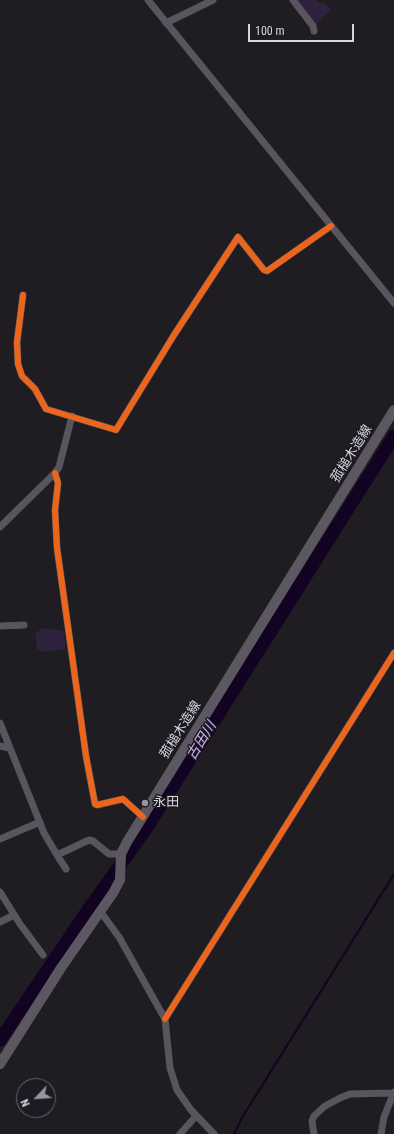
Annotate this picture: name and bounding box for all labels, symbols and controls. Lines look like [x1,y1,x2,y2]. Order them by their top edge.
scale bar [250,16,356,42]
text: 100 m [255,24,285,38]
street label: 菰槌木造線 [328,422,376,486]
street label: 菰槌木造線 [157,698,205,762]
water label: 古田川 [184,719,220,763]
place label: 永田 [153,795,179,811]
marker: 永田 [140,798,150,808]
north arrow [16,1078,56,1118]
text: N [18,1097,33,1109]

